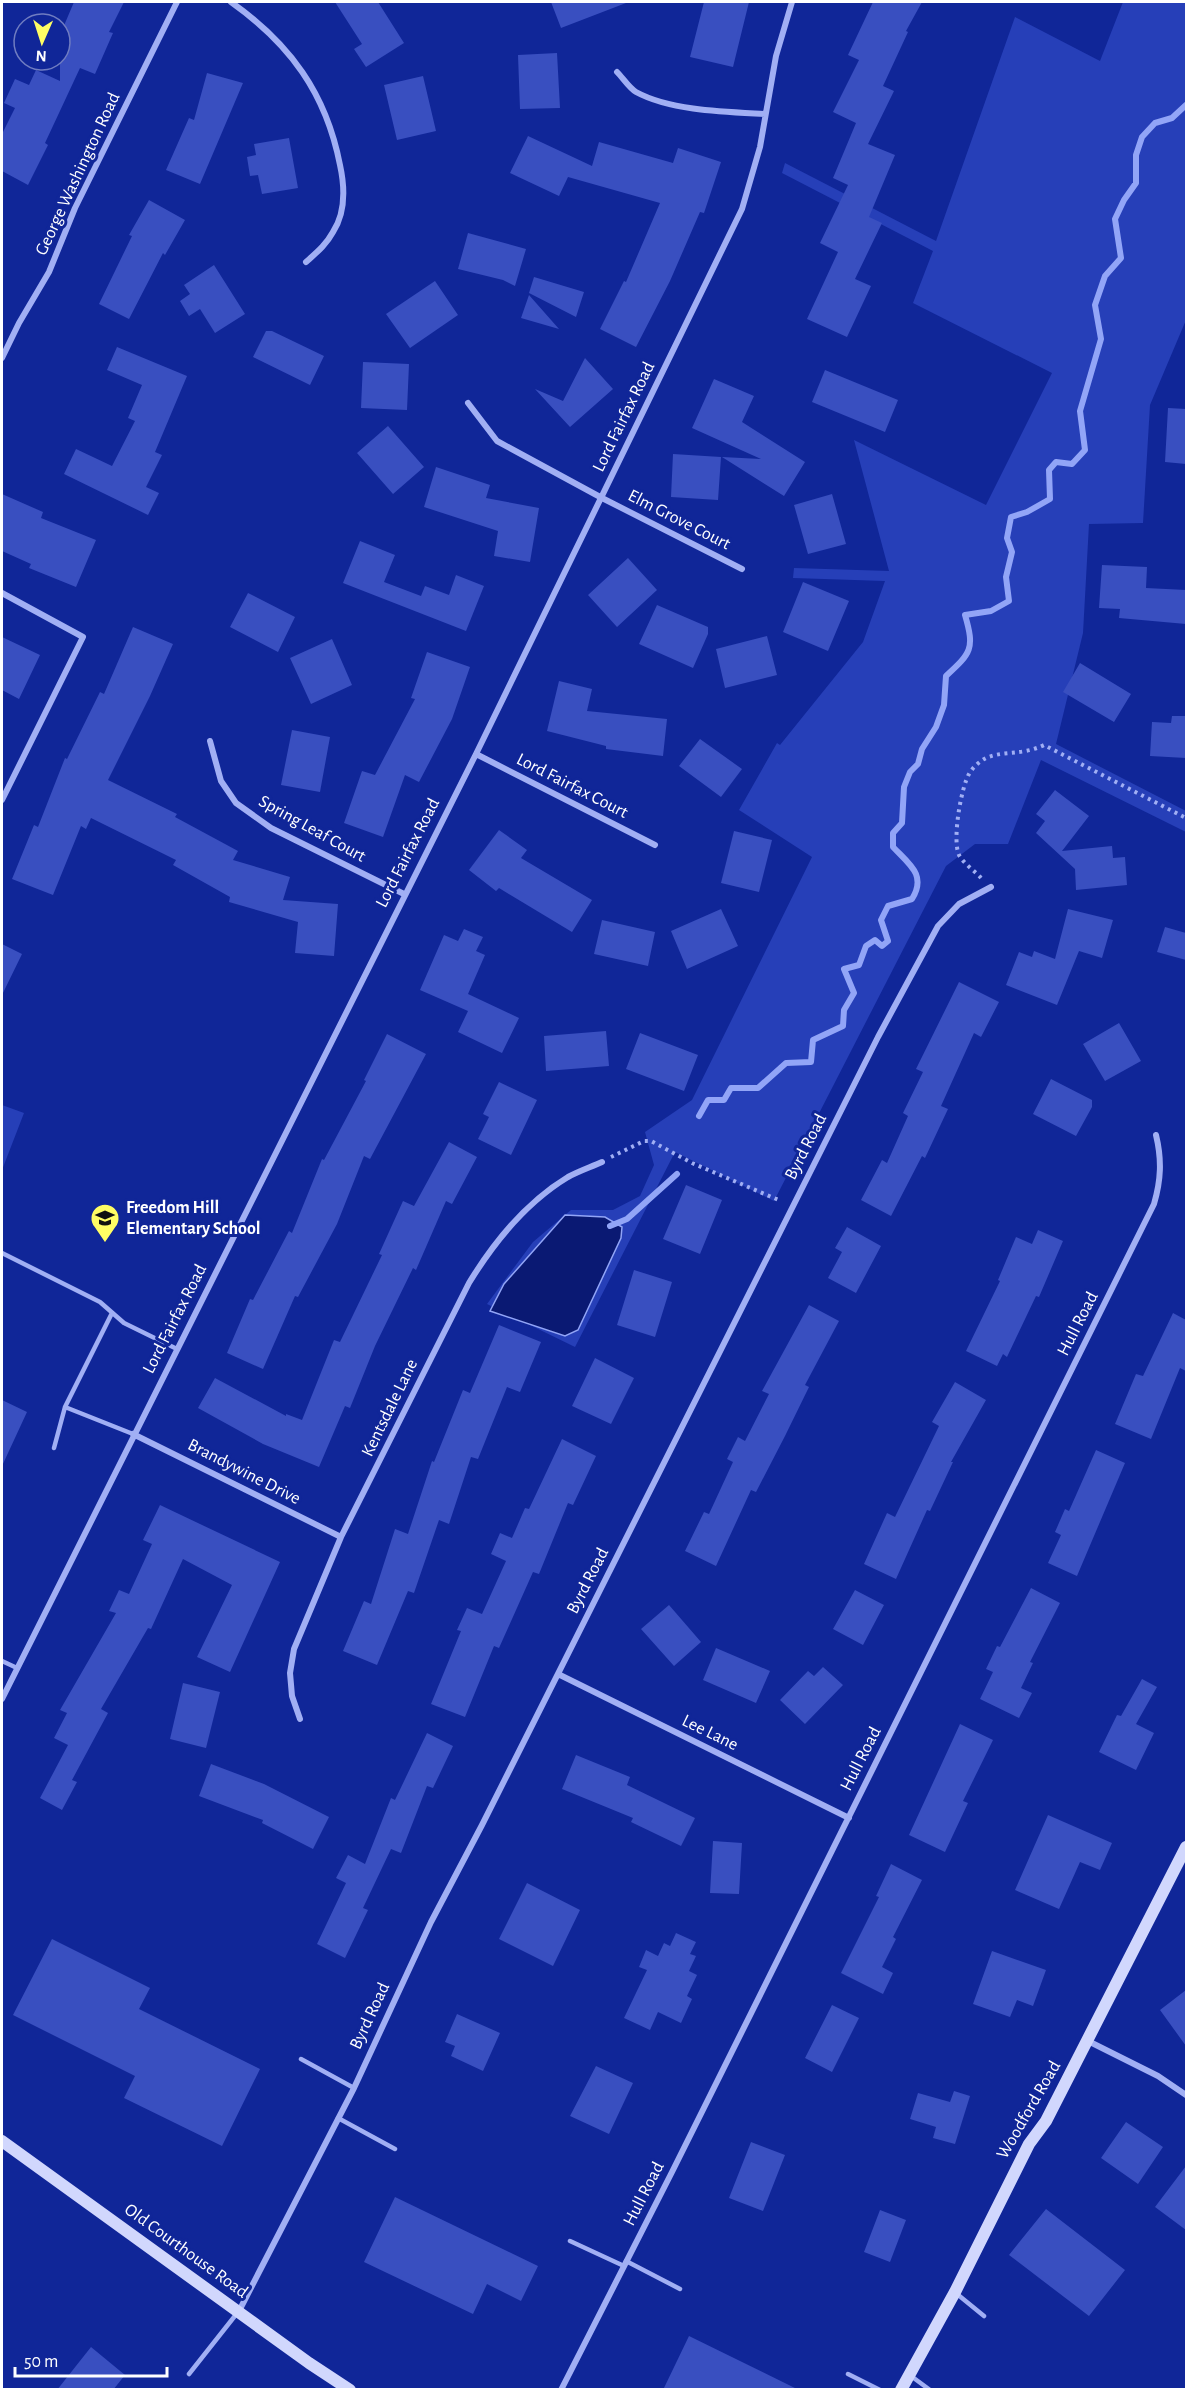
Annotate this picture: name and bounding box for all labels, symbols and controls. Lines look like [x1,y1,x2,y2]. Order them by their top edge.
north arrow [12,12,72,72]
text: N [35,48,47,64]
street label: George Washington Road [32,90,124,258]
street label: Lord Fairfax Road [590,359,658,475]
street label: Elm Grove Court [625,486,733,554]
street label: Lord Fairfax Court [513,750,631,822]
street label: Spring Leaf Court [256,792,369,866]
street label: Lord Fairfax Road [373,795,443,911]
street label: Byrd Road [782,1111,830,1183]
place label: Freedom Hill Elementary School [126,1199,261,1238]
school or university icon: Freedom Hill Elementary School [89,1202,121,1244]
street label: Lord Fairfax Road [140,1261,210,1377]
street label: Hull Road [1054,1289,1102,1359]
street label: Kentsdale Lane [359,1356,421,1460]
street label: Brandywine Drive [185,1436,303,1508]
street label: Byrd Road [564,1545,612,1617]
street label: Lee Lane [679,1712,741,1754]
street label: Hull Road [837,1724,885,1794]
street label: Byrd Road [347,1980,393,2052]
street label: Woodford Road [994,2058,1064,2162]
street label: Hull Road [620,2159,668,2229]
street label: Old Courthouse Road [121,2200,251,2302]
scale bar [15,2340,166,2378]
text: 50 m [24,2353,58,2371]

